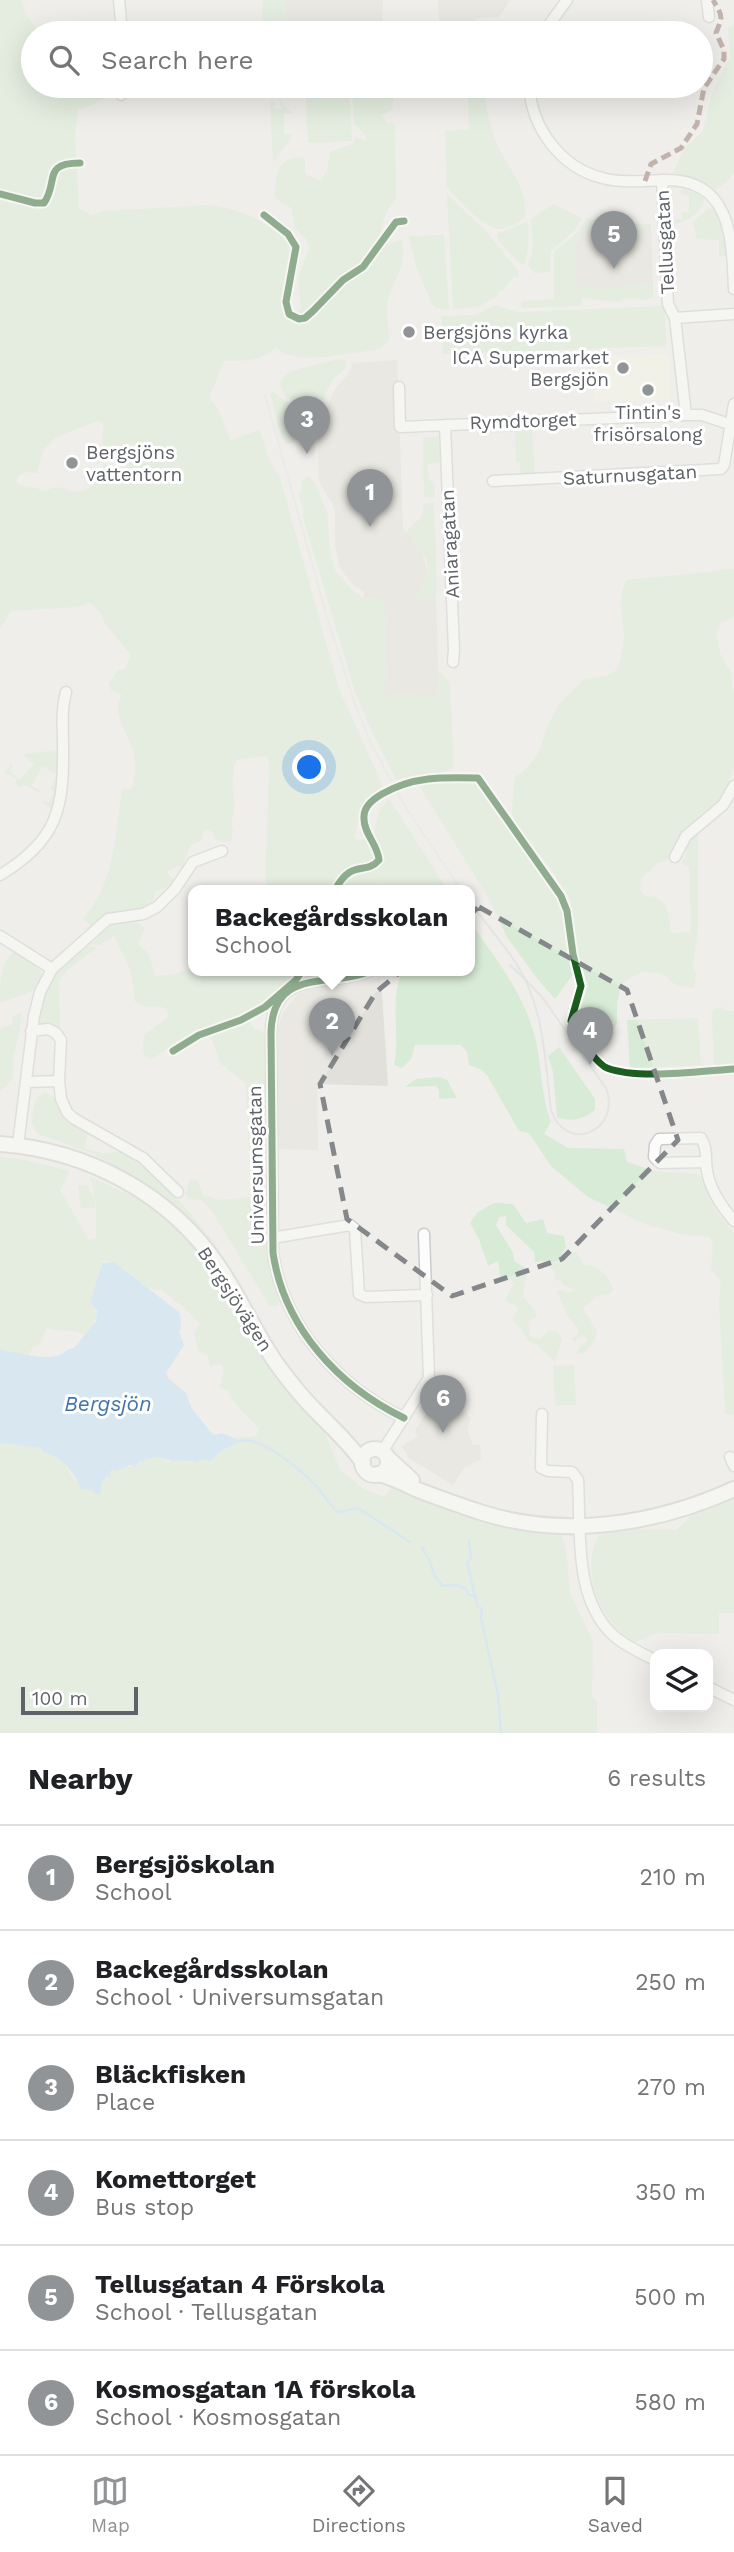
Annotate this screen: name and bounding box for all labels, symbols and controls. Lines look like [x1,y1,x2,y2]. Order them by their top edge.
search box [21,21,713,98]
icon: search [45,41,83,79]
text: Search here [101,45,253,75]
street label: Tellusgatan [651,189,679,295]
pin: 5 [591,211,637,269]
place label: Bergsjöns kyrka [423,321,568,344]
marker: Bergsjöns kyrka [401,324,417,340]
place label: ICA Supermarket Bergsjön [452,346,609,391]
marker: ICA Supermarket Bergsjön [615,360,631,376]
marker: Tintin's frisörsalong [640,382,656,398]
pin: 3 [284,396,330,454]
place label: Tintin's frisörsalong [594,401,703,446]
street label: Rymdtorget [469,408,577,434]
place label: Bergsjöns vattentorn [86,441,182,486]
marker: Bergsjöns vattentorn [64,455,80,471]
street label: Saturnusgatan [562,460,698,490]
pin: 1 [347,469,393,527]
street label: Aniaragatan [436,489,464,599]
your location [292,750,326,784]
popup [188,885,475,976]
text: Backegårdsskolan [215,902,448,932]
text: School [215,932,291,959]
pin: 2 [309,998,355,1056]
pin: 4 [567,1007,613,1065]
street label: Universumsgatan [243,1085,269,1245]
street label: Bergsjövägen [193,1242,277,1356]
pin: 6 [420,1375,466,1433]
water label: Bergsjön [64,1391,152,1416]
map controls [650,1649,713,1712]
button: layers [650,1649,713,1712]
scale bar [21,1684,138,1716]
text: 100 m [32,1687,88,1710]
text: Nearby [28,1761,133,1796]
text: 6 results [607,1765,706,1792]
text: Bergsjöskolan [95,1849,275,1879]
text: 1 [46,1864,56,1891]
text: 210 m [640,1864,706,1891]
text: School [95,1879,172,1906]
text: Backegårdsskolan [95,1954,329,1984]
text: 2 [44,1969,58,1996]
text: 250 m [635,1969,706,1996]
text: School · Universumsgatan [95,1984,384,2011]
text: Bläckfisken [95,2059,246,2089]
text: 3 [44,2074,58,2101]
text: 270 m [637,2074,706,2101]
text: Place [95,2089,155,2116]
text: Komettorget [95,2164,256,2194]
text: 4 [44,2179,58,2206]
text: 350 m [635,2179,706,2206]
text: Bus stop [95,2194,194,2221]
text: Tellusgatan 4 Förskola [95,2269,385,2299]
text: 5 [44,2284,58,2311]
text: 500 m [634,2284,706,2311]
text: School · Tellusgatan [95,2299,318,2326]
text: Kosmosgatan 1A förskola [95,2374,416,2404]
text: 6 [44,2389,58,2416]
text: 580 m [634,2389,706,2416]
text: School · Kosmosgatan [95,2404,341,2431]
tab: Map [91,2472,130,2537]
tab: Directions [312,2472,406,2537]
tab: Saved [588,2472,643,2537]

